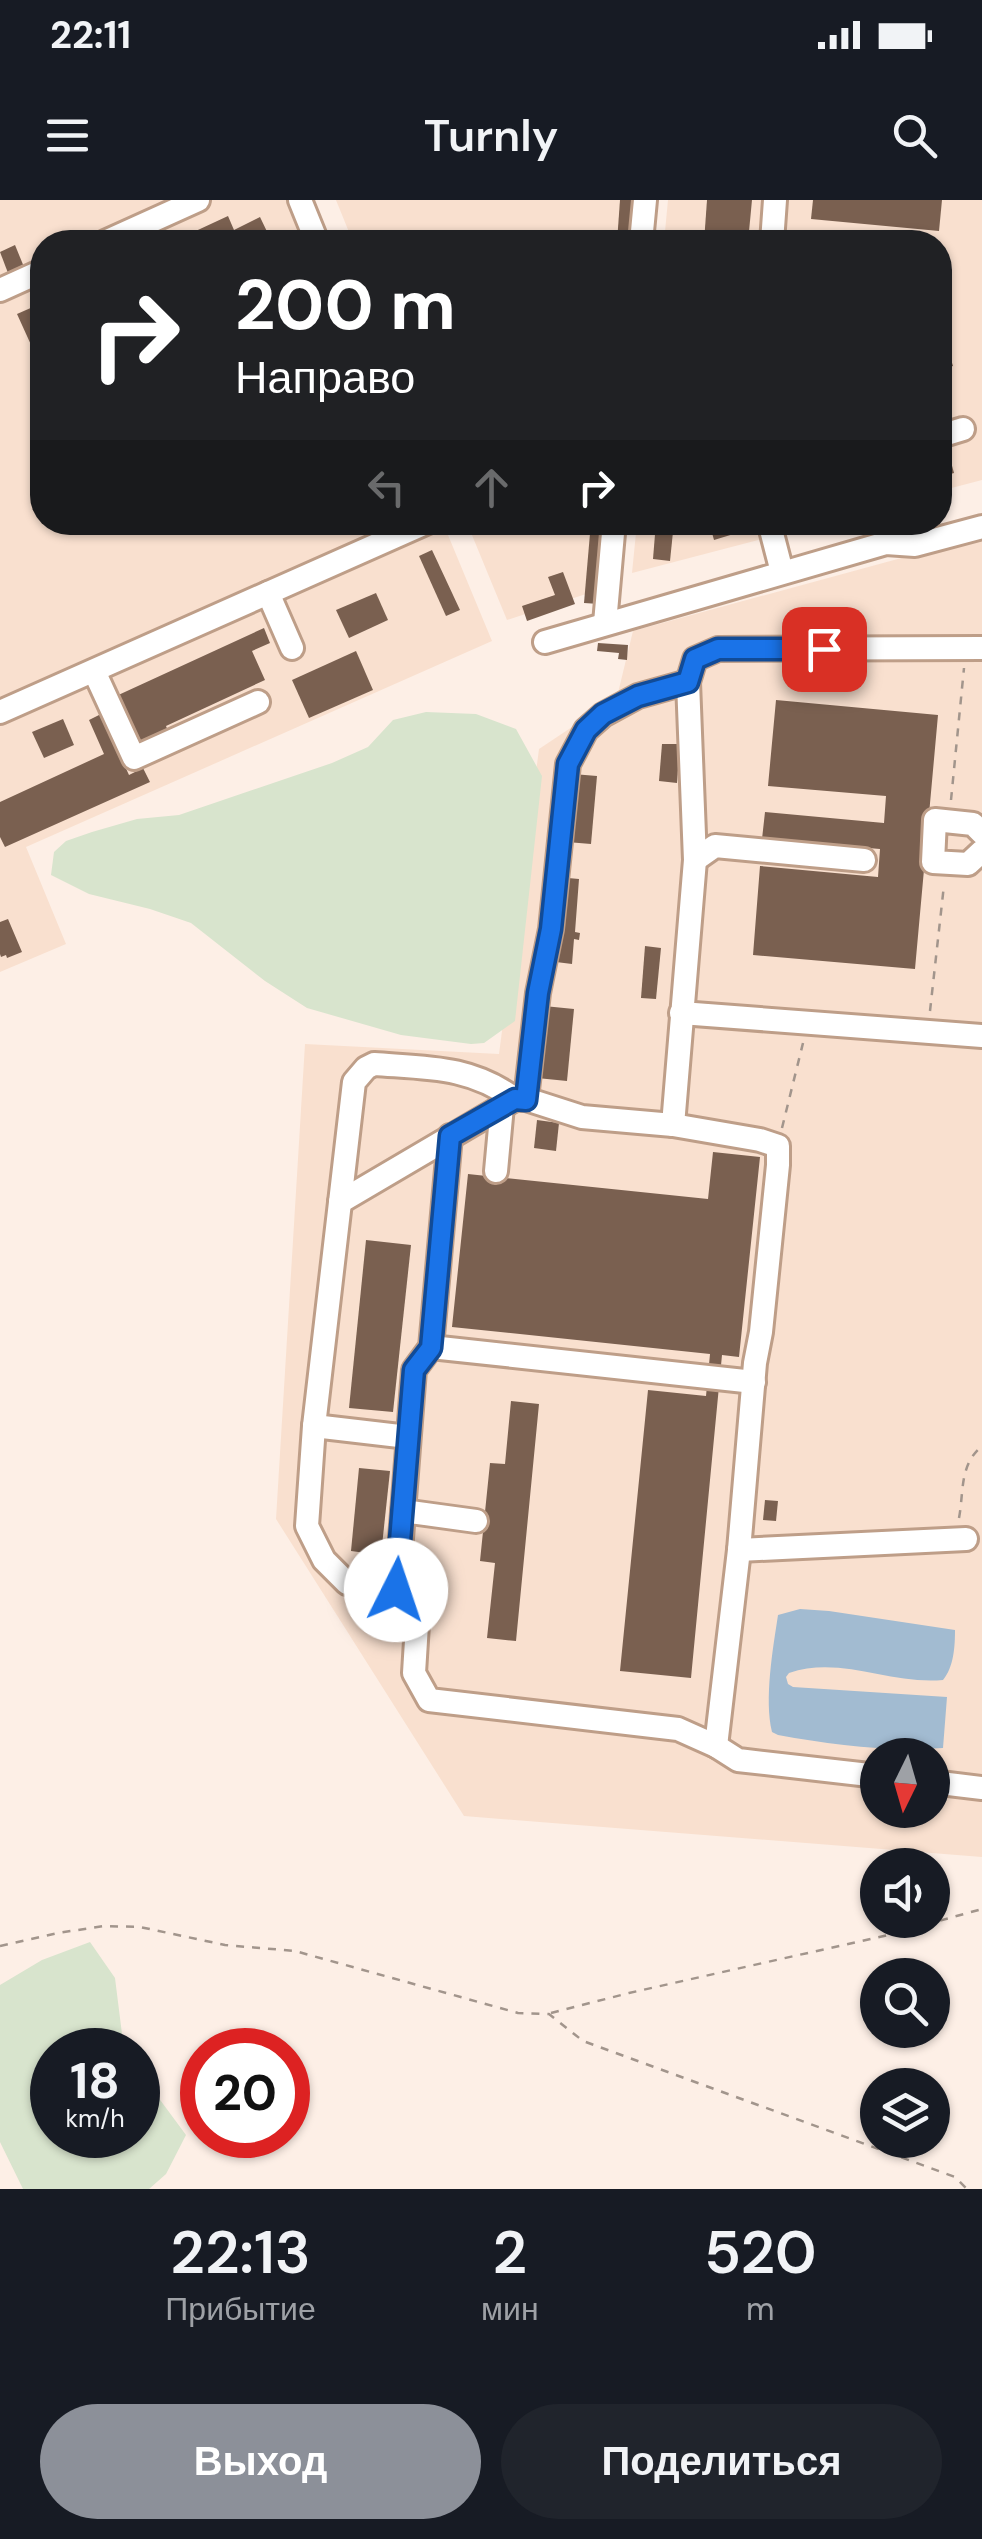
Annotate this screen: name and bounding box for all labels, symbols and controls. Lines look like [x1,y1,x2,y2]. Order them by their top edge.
text: 22:11 [50,10,131,60]
text: Turnly [424,106,558,165]
icon: menu [40,108,95,163]
icon: search [887,108,942,163]
text: 200 m [235,260,456,351]
icon: right [70,270,200,400]
text: Направо [235,348,415,407]
icon: left [359,460,414,515]
icon: ahead [464,460,519,515]
icon: right [569,460,624,515]
pin [782,607,867,692]
icon: arrive [797,622,852,677]
position arrow [344,1538,448,1642]
north arrow [860,1738,950,1828]
map controls [860,1738,950,2158]
button: sound [860,1848,950,1938]
button: search [860,1958,950,2048]
speed limit sign: 20 [180,2028,310,2158]
text: 18 [70,2048,120,2114]
button: layers [860,2068,950,2158]
text: km/h [65,2102,125,2135]
text: 22:13 [170,2213,311,2292]
text: 2 [493,2213,527,2292]
text: 520 [704,2213,817,2292]
text: Прибытие [165,2288,316,2330]
text: мин [481,2288,539,2330]
text: m [746,2288,775,2330]
button: Выход [40,2404,481,2519]
button: Поделиться [501,2404,942,2519]

